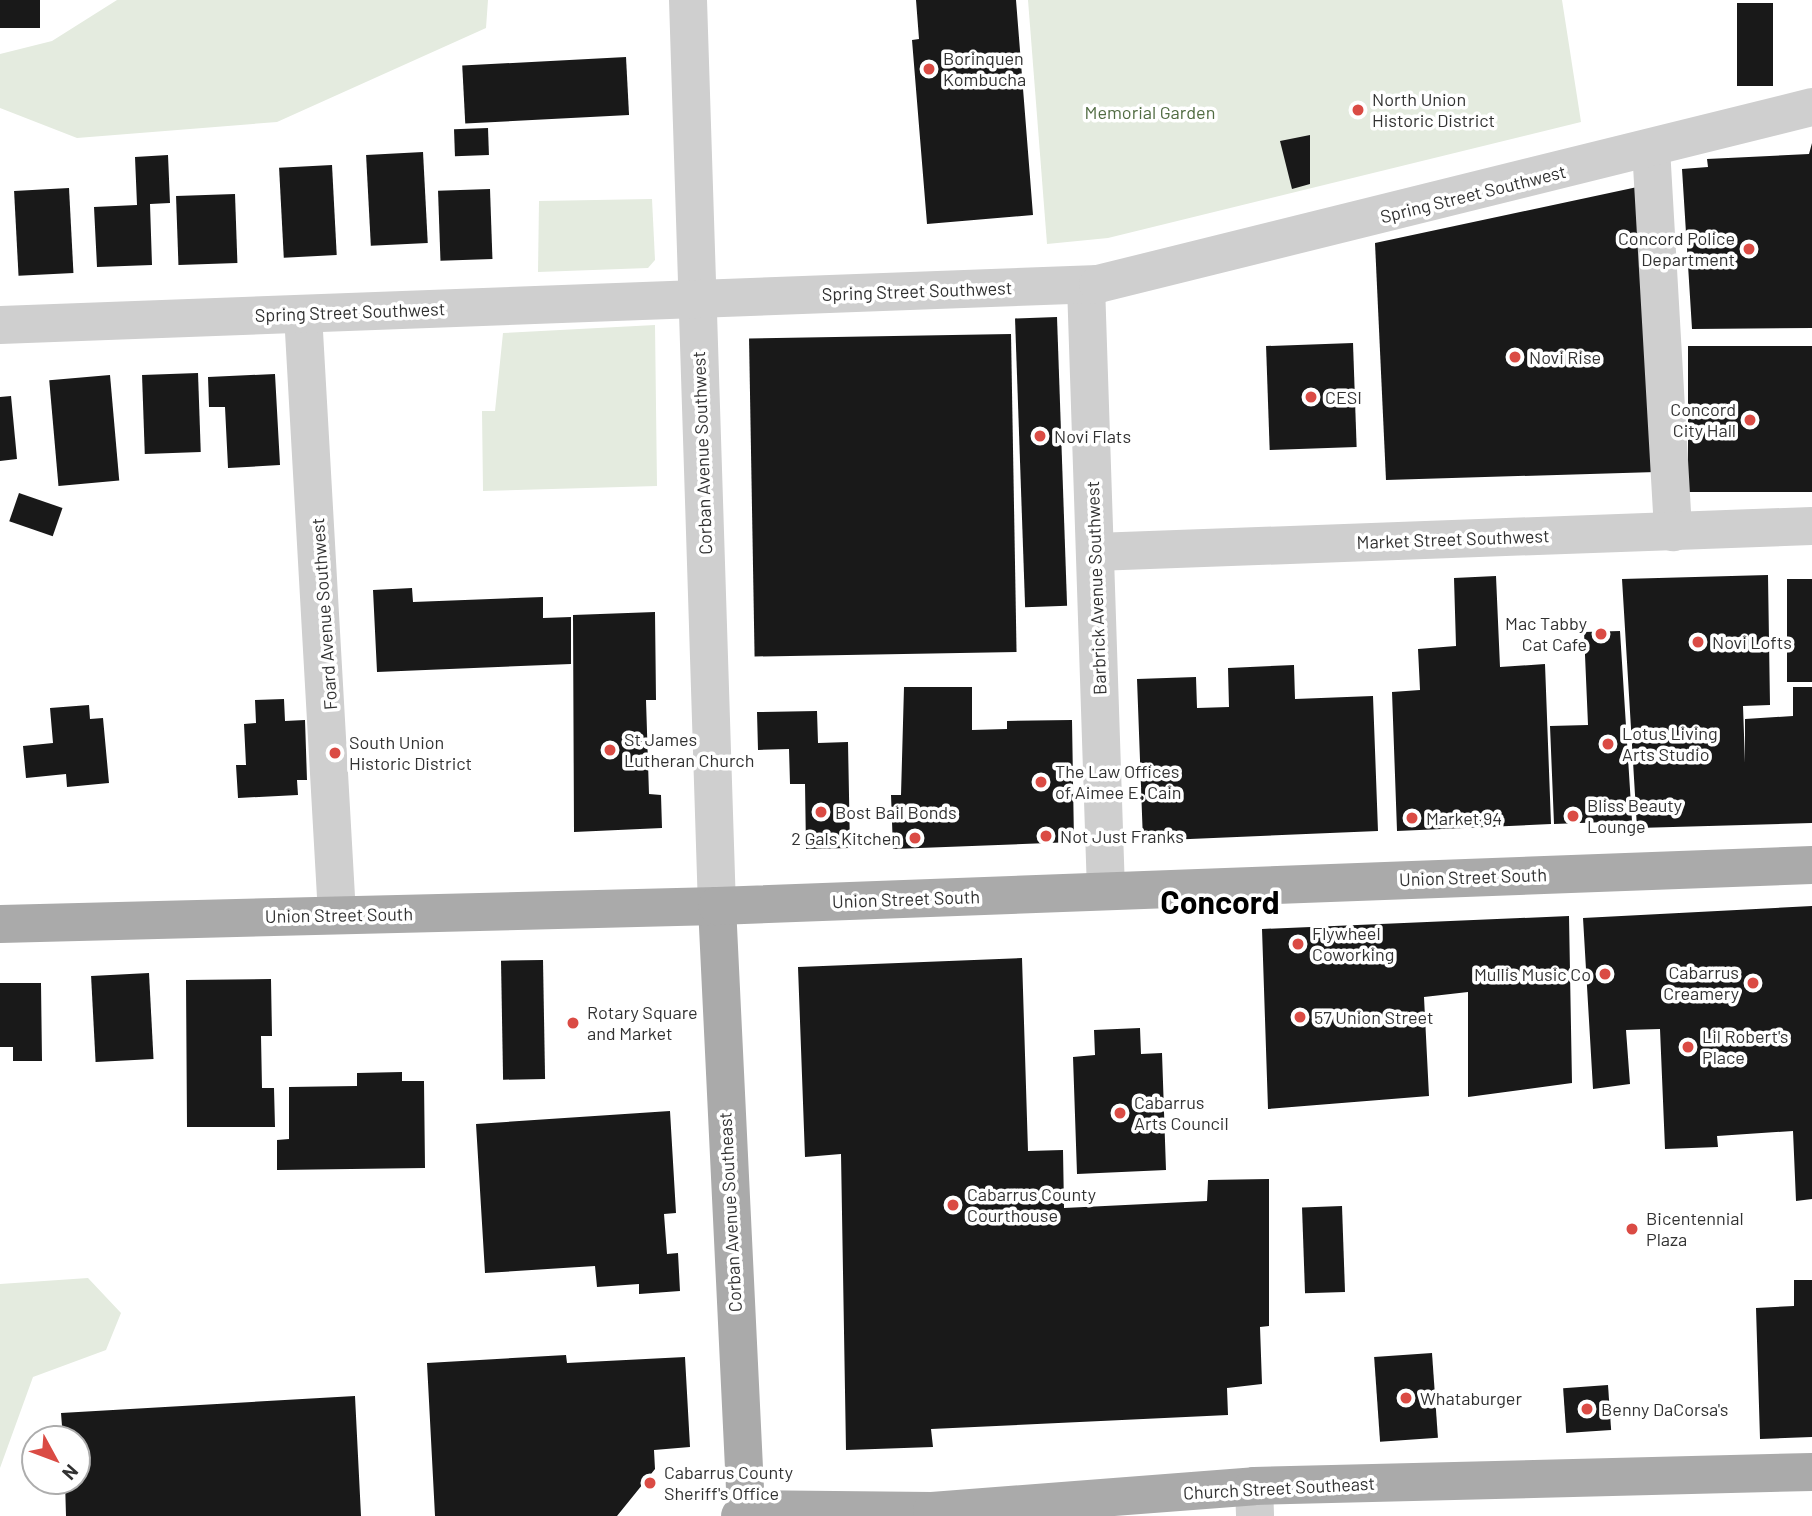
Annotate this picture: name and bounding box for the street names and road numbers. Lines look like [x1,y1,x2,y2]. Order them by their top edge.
street label: Spring Street Southwest [1378,160,1568,228]
street label: Spring Street Southwest [821,277,1013,305]
street label: Spring Street Southwest [254,298,446,326]
street label: Corban Avenue Southwest [688,351,716,555]
street label: Barbrick Avenue Southwest [1081,481,1111,695]
street label: Foard Avenue Southwest [307,517,341,711]
street label: Market Street Southwest [1356,525,1550,553]
street label: Union Street South [1399,864,1547,890]
street label: Union Street South [832,886,980,912]
street label: Union Street South [265,903,413,927]
street label: Corban Avenue Southeast [714,1111,746,1313]
street label: Church Street Southeast [1183,1472,1375,1504]

